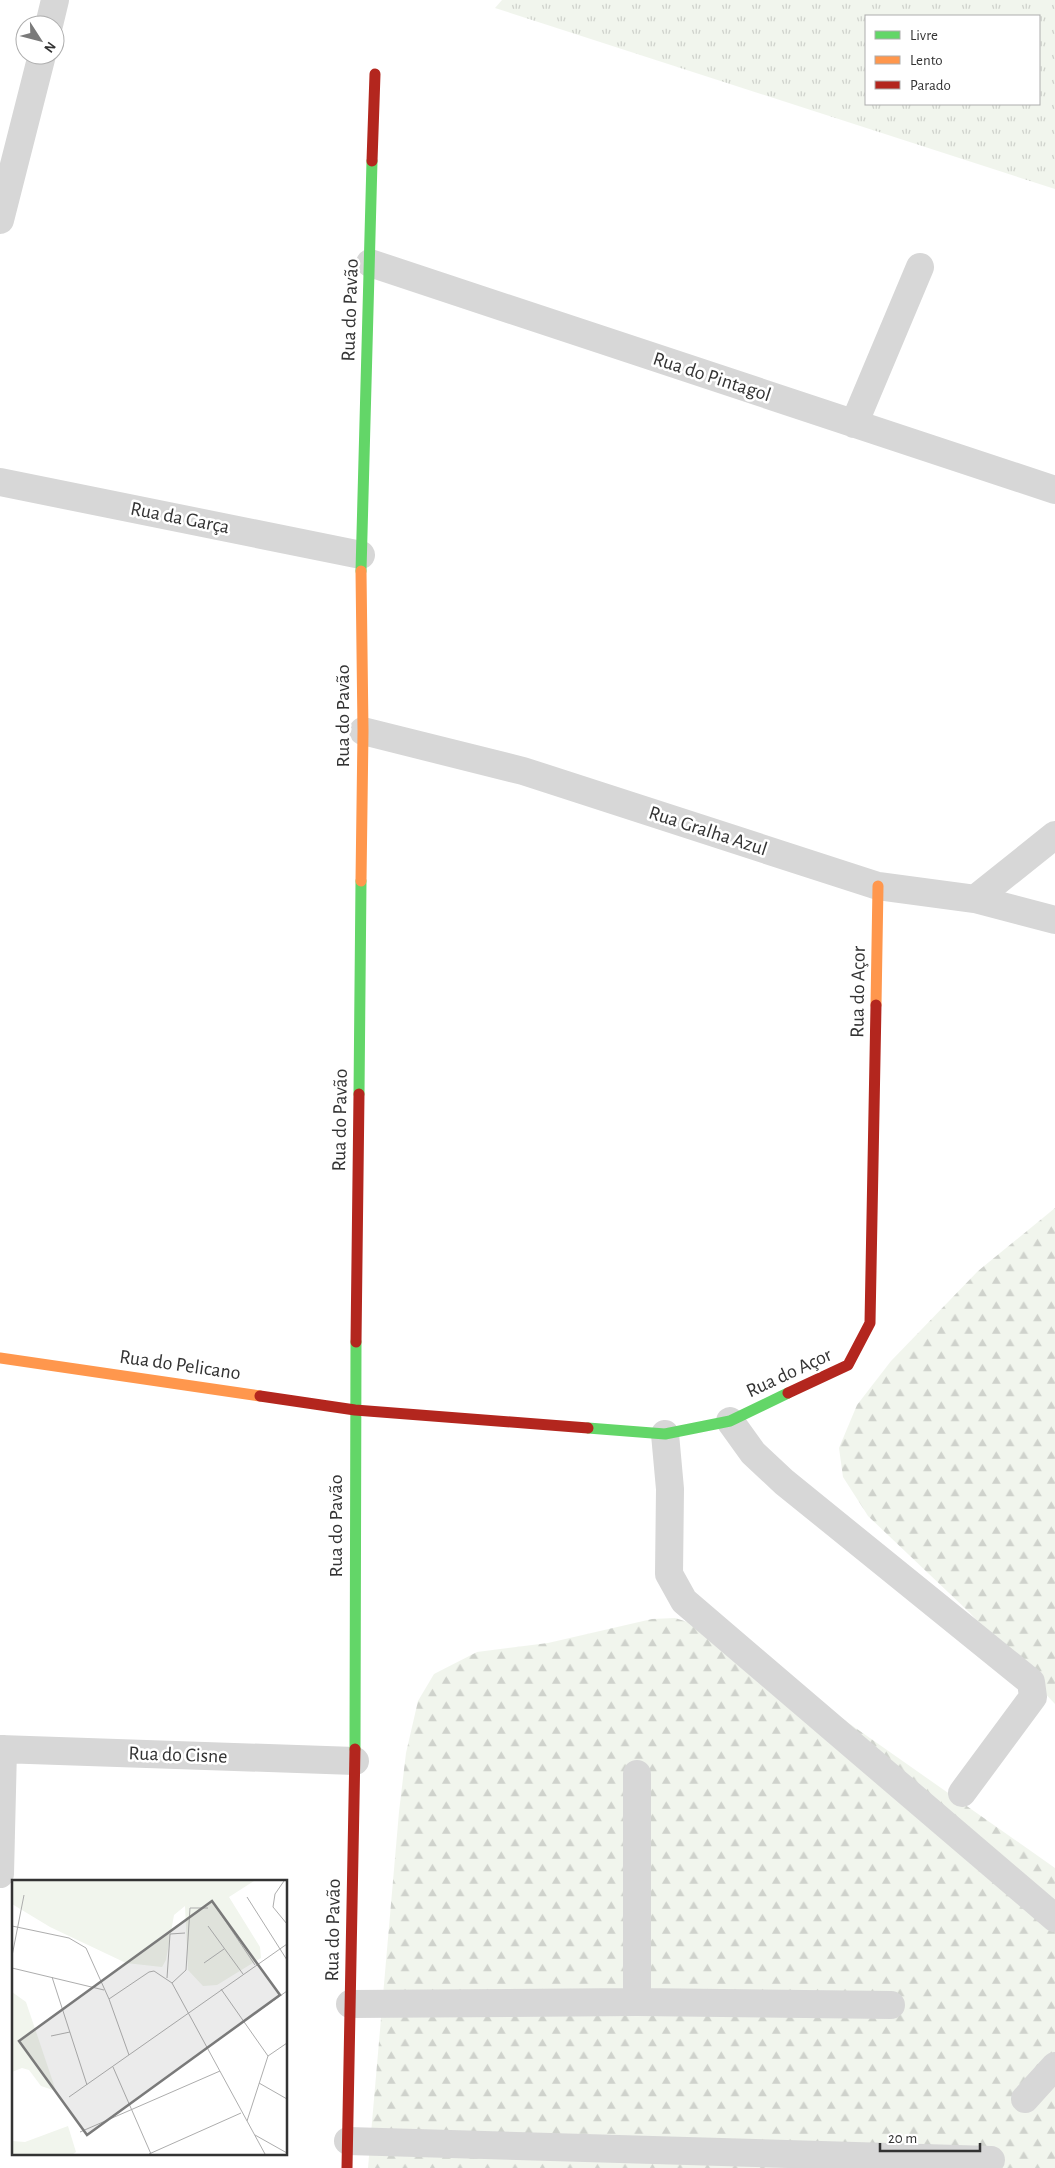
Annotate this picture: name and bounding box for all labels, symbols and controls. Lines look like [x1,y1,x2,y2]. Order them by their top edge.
north arrow [15,15,65,65]
legend [865,15,1040,105]
text: Livre [910,28,938,43]
text: N [41,39,58,55]
text: Lento [910,53,943,68]
text: Parado [910,78,951,93]
street label: Rua do Pavão [338,258,362,362]
street label: Rua do Pintagol [651,349,773,405]
street label: Rua da Garça [129,499,231,537]
street label: Rua do Pavão [333,665,353,767]
street label: Rua Gralha Azul [646,802,770,860]
street label: Rua do Açor [847,945,869,1038]
street label: Rua do Pavão [329,1068,351,1172]
street label: Rua do Açor [743,1344,835,1401]
street label: Rua do Pelicano [118,1347,242,1383]
street label: Rua do Pavão [326,1475,346,1577]
street label: Rua do Cisne [128,1743,228,1767]
street label: Rua do Pavão [322,1878,344,1982]
inset map [12,1880,288,2156]
scale bar [880,2120,980,2152]
text: 20 m [888,2131,917,2146]

